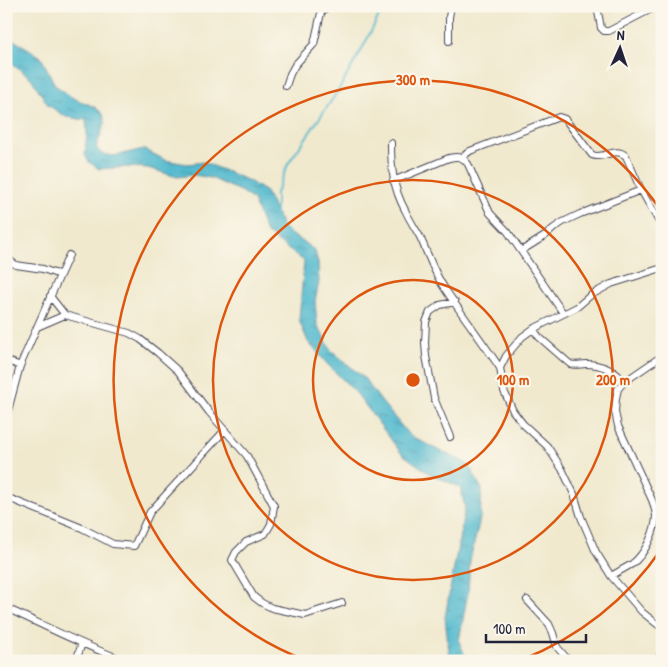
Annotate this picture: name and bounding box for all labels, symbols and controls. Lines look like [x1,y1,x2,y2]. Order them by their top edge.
north arrow [596,22,646,72]
text: N [616,25,625,44]
text: 300 m [396,69,430,90]
text: 100 m [497,369,529,390]
text: 200 m [596,369,630,390]
centre of rings [404,371,422,389]
scale bar [486,612,586,644]
text: 100 m [493,618,526,639]

